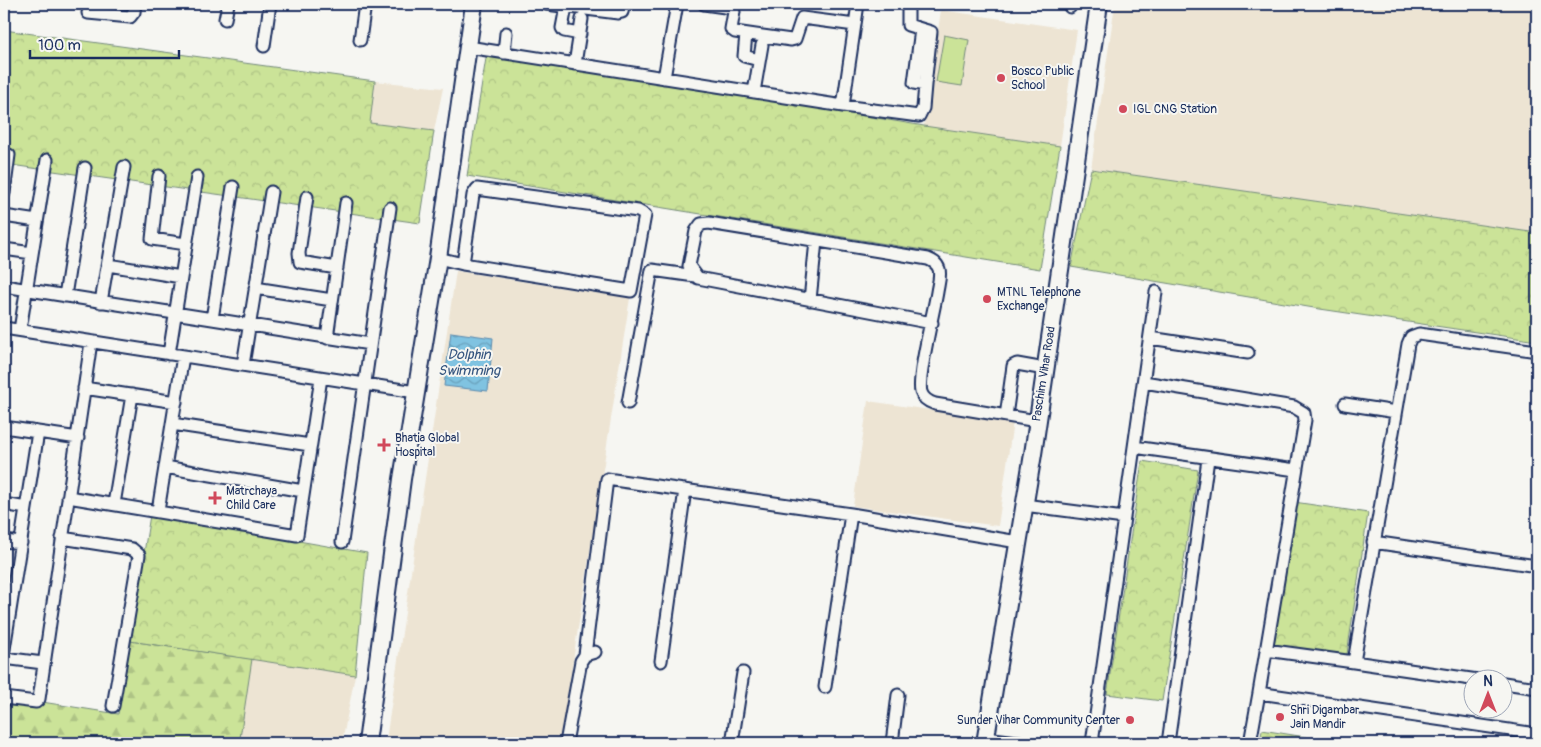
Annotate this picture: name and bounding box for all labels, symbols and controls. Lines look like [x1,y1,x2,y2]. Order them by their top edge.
scale bar [30,28,179,60]
text: 100 m [38,36,81,55]
place label: Bosco Public School [1011,64,1074,93]
marker: Bosco Public School [995,72,1007,84]
place label: IGL CNG Station [1133,102,1217,117]
marker: IGL CNG Station [1117,103,1129,115]
place label: MTNL Telephone Exchange [997,285,1081,314]
marker: MTNL Telephone Exchange [981,293,993,305]
street label: Paschim Vihar Road [1029,325,1059,423]
water label: Dolphin Swimming [438,346,501,379]
place label: Bhatia Global Hospital [395,431,459,460]
marker: Bhatia Global Hospital [377,438,391,452]
place label: Matrchaya Child Care [226,484,277,513]
marker: Matrchaya Child Care [208,491,222,505]
north arrow [1464,670,1514,720]
text: N [1483,673,1493,690]
place label: Shri Digambar Jain Mandir [1290,703,1360,732]
marker: Shri Digambar Jain Mandir [1274,711,1286,723]
place label: Sunder Vihar Community Center [957,713,1121,728]
marker: Sunder Vihar Community Center [1124,714,1136,726]

